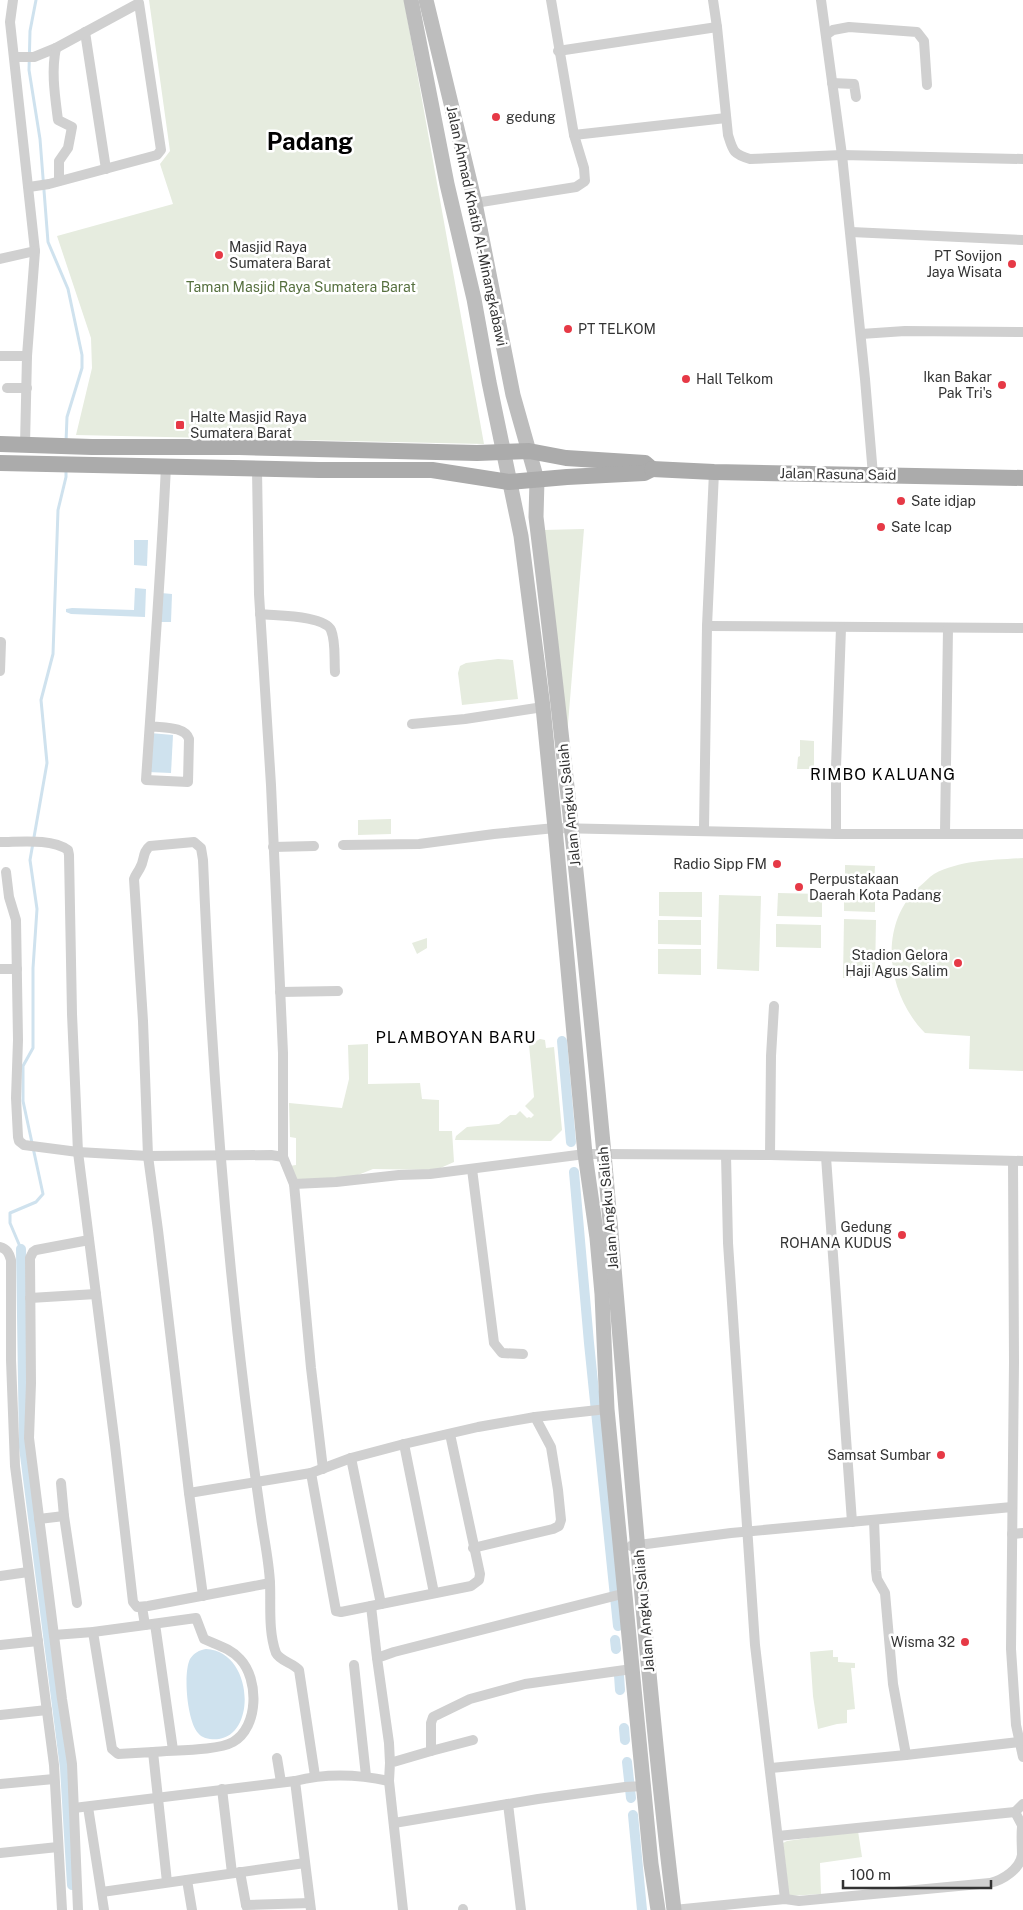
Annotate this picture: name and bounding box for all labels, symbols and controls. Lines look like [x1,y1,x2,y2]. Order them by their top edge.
street label: Jalan Ahmad Khatib Al-Minangkabawi [444,104,510,348]
place label: gedung [506,109,556,125]
marker: gedung [490,111,502,123]
district label: Padang [267,127,353,155]
place label: Masjid Raya Sumatera Barat [229,239,331,271]
place label: PT Sovijon Jaya Wisata [926,248,1002,280]
marker: Masjid Raya Sumatera Barat [213,249,225,261]
marker: PT Sovijon Jaya Wisata [1006,258,1018,270]
park label: Taman Masjid Raya Sumatera Barat [186,279,416,295]
place label: PT TELKOM [578,321,656,337]
marker: PT TELKOM [562,323,574,335]
place label: Ikan Bakar Pak Tri's [923,369,992,401]
place label: Hall Telkom [696,371,773,387]
marker: Hall Telkom [680,373,692,385]
marker: Ikan Bakar Pak Tri's [996,379,1008,391]
place label: Halte Masjid Raya Sumatera Barat [190,409,307,441]
marker: Halte Masjid Raya Sumatera Barat [174,419,186,431]
street label: Jalan Rasuna Said [779,465,897,483]
place label: Sate idjap [911,493,976,509]
marker: Sate idjap [895,495,907,507]
place label: Sate Icap [891,519,952,535]
marker: Sate Icap [875,521,887,533]
street label: Jalan Angku Saliah [555,743,583,867]
district label: RIMBO KALUANG [810,765,956,784]
place label: Radio Sipp FM [673,856,767,872]
marker: Radio Sipp FM [771,858,783,870]
place label: Perpustakaan Daerah Kota Padang [809,871,942,903]
marker: Perpustakaan Daerah Kota Padang [793,881,805,893]
place label: Stadion Gelora Haji Agus Salim [845,947,948,979]
marker: Stadion Gelora Haji Agus Salim [952,957,964,969]
district label: PLAMBOYAN BARU [376,1028,536,1047]
street label: Jalan Angku Saliah [595,1146,621,1270]
place label: Gedung ROHANA KUDUS [780,1219,892,1251]
marker: Gedung ROHANA KUDUS [896,1229,908,1241]
place label: Samsat Sumbar [827,1447,931,1463]
marker: Samsat Sumbar [935,1449,947,1461]
street label: Jalan Angku Saliah [631,1549,657,1673]
place label: Wisma 32 [891,1634,955,1650]
marker: Wisma 32 [959,1636,971,1648]
scale bar [843,1858,990,1890]
text: 100 m [850,1866,891,1883]

